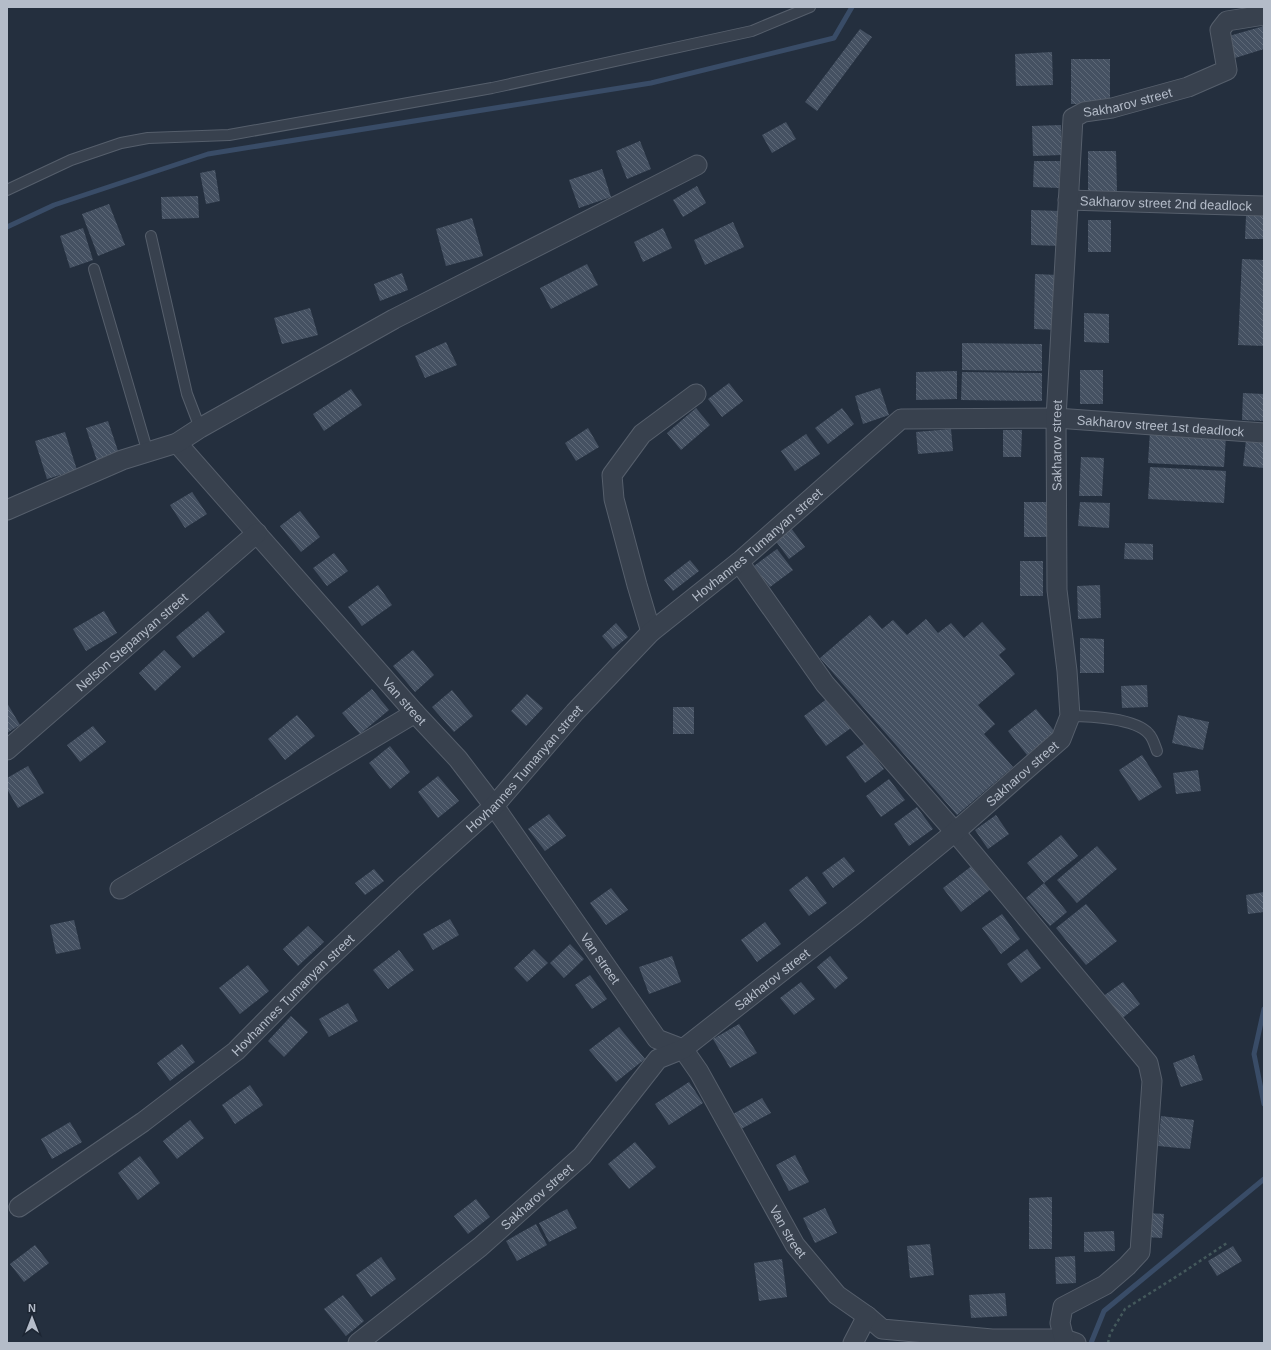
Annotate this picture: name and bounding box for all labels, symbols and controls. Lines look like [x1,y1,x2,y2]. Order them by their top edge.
street label: Sakharov street [1082,85,1174,120]
street label: Sakharov street 2nd deadlock [1080,193,1253,214]
street label: Sakharov street [1049,399,1065,491]
street label: Sakharov street 1st deadlock [1076,413,1245,440]
street label: Hovhannes Tumanyan street [689,485,826,605]
street label: Nelson Stepanyan street [73,590,191,695]
street label: Van street [379,675,429,728]
street label: Hovhannes Tumanyan street [463,702,586,836]
street label: Sakharov street [983,738,1062,809]
street label: Van street [577,930,623,987]
street label: Hovhannes Tumanyan street [229,931,357,1059]
street label: Sakharov street [732,945,813,1014]
street label: Sakharov street [498,1161,576,1233]
street label: Van street [766,1203,810,1261]
north arrow [12,1298,52,1338]
text: N [28,1302,36,1314]

